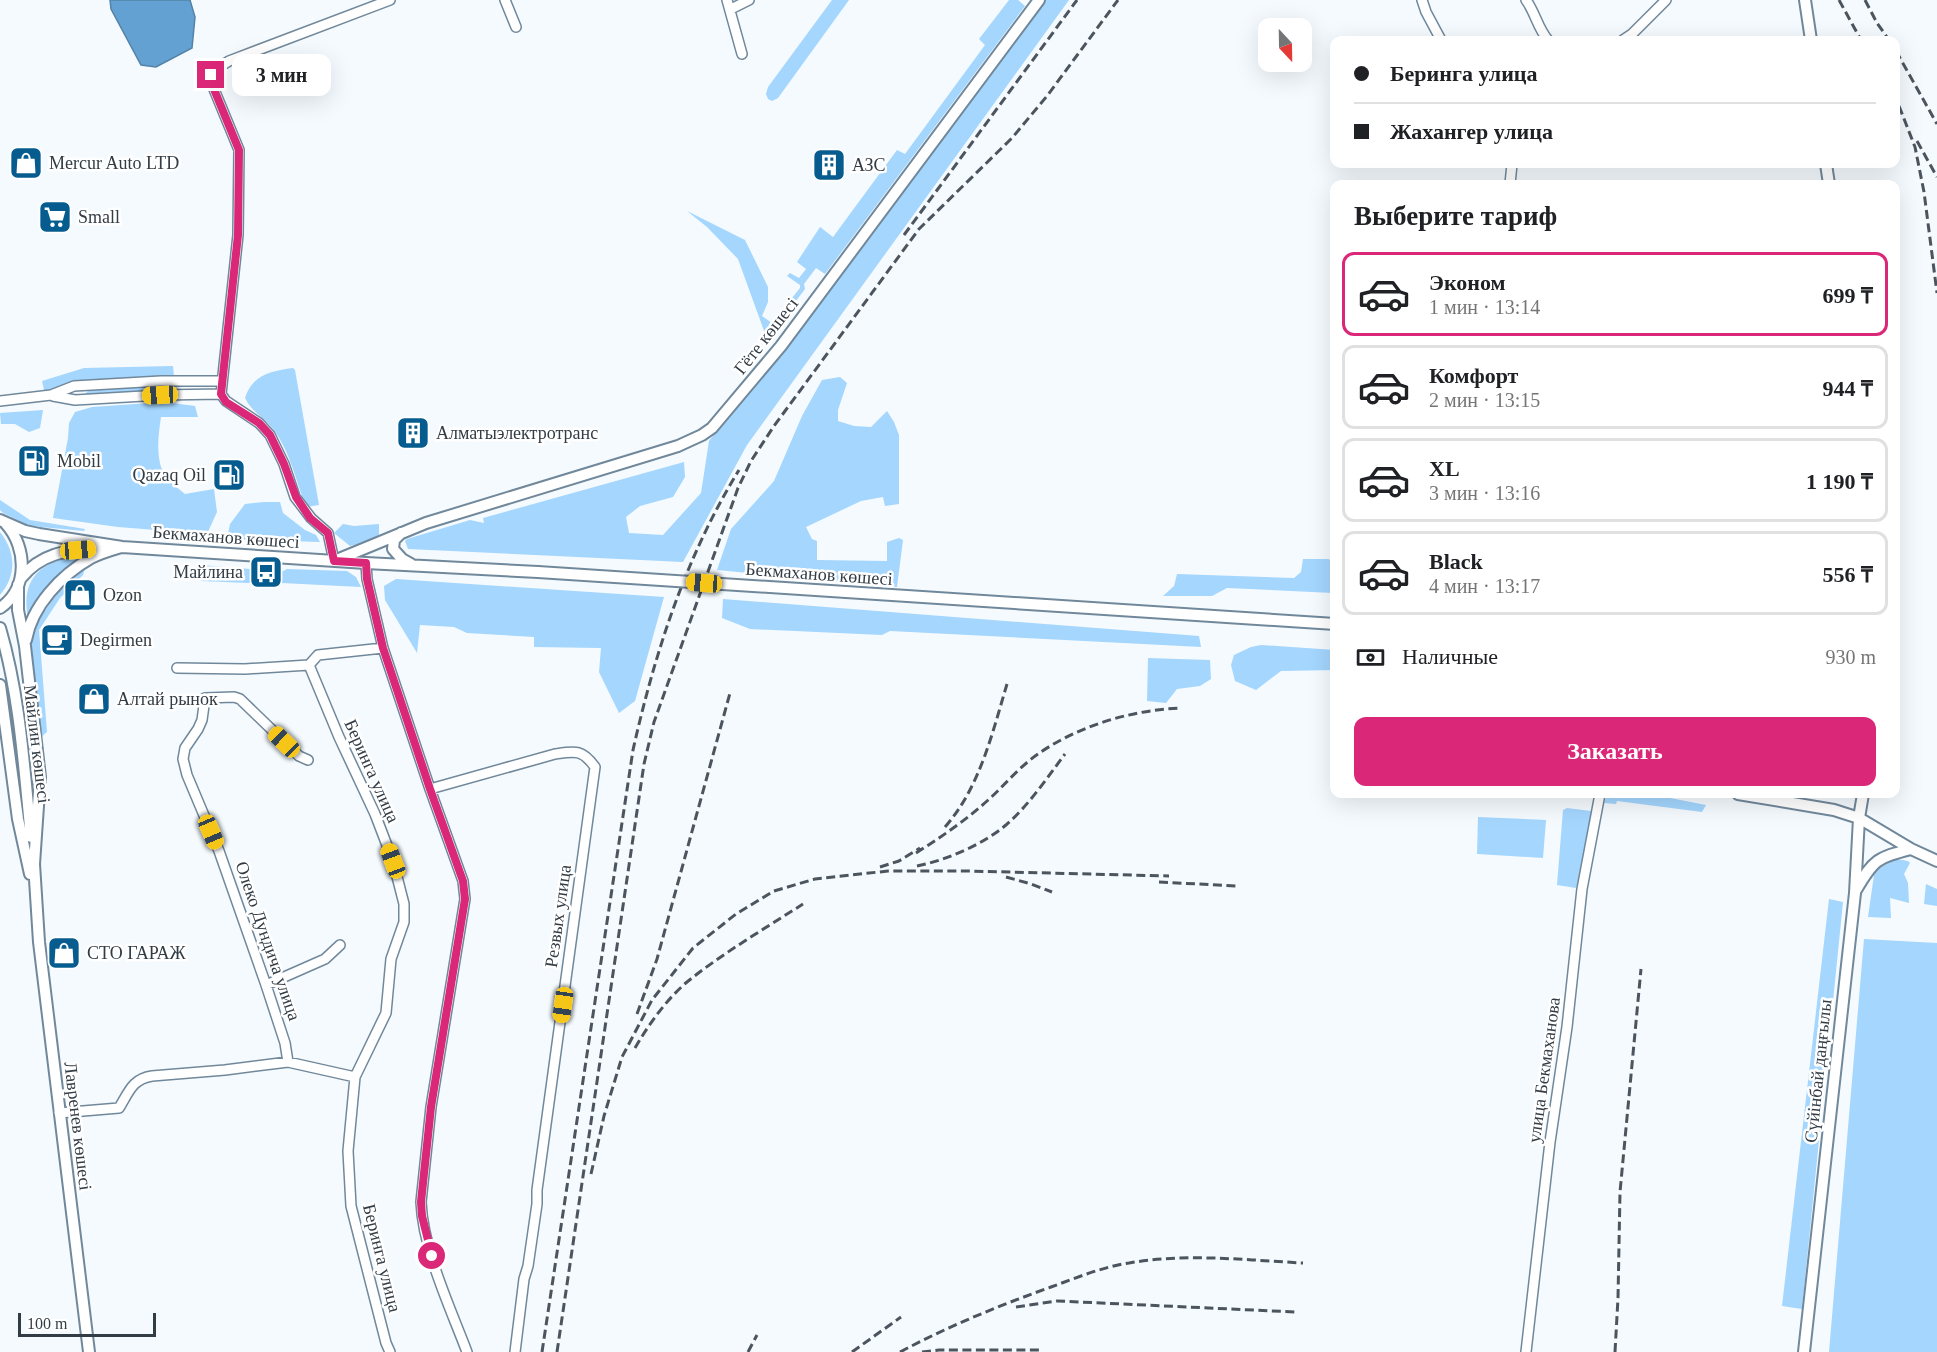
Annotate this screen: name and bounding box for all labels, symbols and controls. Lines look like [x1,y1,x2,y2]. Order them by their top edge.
north arrow [1258,18,1312,72]
map controls [1258,18,1312,72]
callout: 3 мин [232,54,331,96]
route end [197,61,224,88]
text: Беринга улица [1390,61,1538,86]
text: 3 мин [256,64,307,86]
text: Жахангер улица [1390,119,1553,144]
shop icon: Mercur Auto LTD [8,145,44,181]
building icon: АЗС [811,147,847,183]
place label: Mercur Auto LTD [49,153,179,173]
place label: АЗС [852,155,886,175]
supermarket icon: Small [37,199,73,235]
text: Выберите тариф [1354,201,1557,231]
place label: Small [78,207,120,227]
icon: car [1357,267,1411,321]
text: Эконом [1429,270,1506,295]
text: 699 ₸ [1822,283,1873,308]
street label: Гёте көшесі [730,294,802,378]
text: 1 мин · 13:14 [1429,296,1540,318]
icon: car [1357,360,1411,414]
text: Комфорт [1429,363,1518,388]
text: 944 ₸ [1822,376,1873,401]
car [142,385,178,405]
text: 2 мин · 13:15 [1429,389,1540,411]
building icon: Алматыэлектротранс [395,415,431,451]
place label: Алматыэлектротранс [436,423,598,443]
fuel station icon: Mobil [16,443,52,479]
place label: Mobil [57,451,101,471]
icon: car [1357,453,1411,507]
text: XL [1429,456,1460,481]
fuel station icon: Qazaq Oil [211,457,247,493]
place label: Qazaq Oil [133,465,206,485]
text: 1 190 ₸ [1806,469,1873,494]
text: 3 мин · 13:16 [1429,482,1540,504]
street label: Бекмаханов көшесі [152,522,300,552]
car [59,539,97,561]
icon: car [1357,546,1411,600]
text: Black [1429,549,1483,574]
bus stop icon: Майлина [248,554,284,590]
street label: Бекмаханов көшесі [745,559,893,589]
place label: Майлина [173,562,243,582]
text: 556 ₸ [1822,562,1873,587]
car [685,573,723,593]
text: 4 мин · 13:17 [1429,575,1540,597]
shop icon: Ozon [62,577,98,613]
place label: Ozon [103,585,142,605]
cafe icon: Degirmen [39,622,75,658]
place label: Degirmen [80,630,152,650]
icon: cash [1354,641,1387,674]
text: Наличные [1402,644,1498,669]
text: 930 m [1825,646,1876,668]
shop icon: Алтай рынок [76,681,112,717]
street label: Майлин көшесі [20,684,54,804]
place label: Алтай рынок [117,689,218,709]
street label: Беринга улица [340,716,404,826]
button: Заказать [1354,717,1876,786]
car [265,723,303,761]
car [196,812,226,852]
car [378,841,408,881]
street label: Олеко Дундича улица [231,859,305,1023]
street label: Резвых улица [541,863,575,969]
shop icon: СТО ГАРАЖ [46,935,82,971]
place label: СТО ГАРАЖ [87,943,186,963]
car [552,986,574,1024]
street label: улица Бекмаханова [1524,996,1564,1144]
street label: Сүйінбай даңғылы [1801,998,1835,1144]
street label: Лавренев көшесі [60,1061,96,1191]
street label: Беринга улица [359,1202,405,1314]
route start [418,1242,445,1269]
scale bar [18,1310,156,1338]
text: 100 m [27,1315,67,1332]

